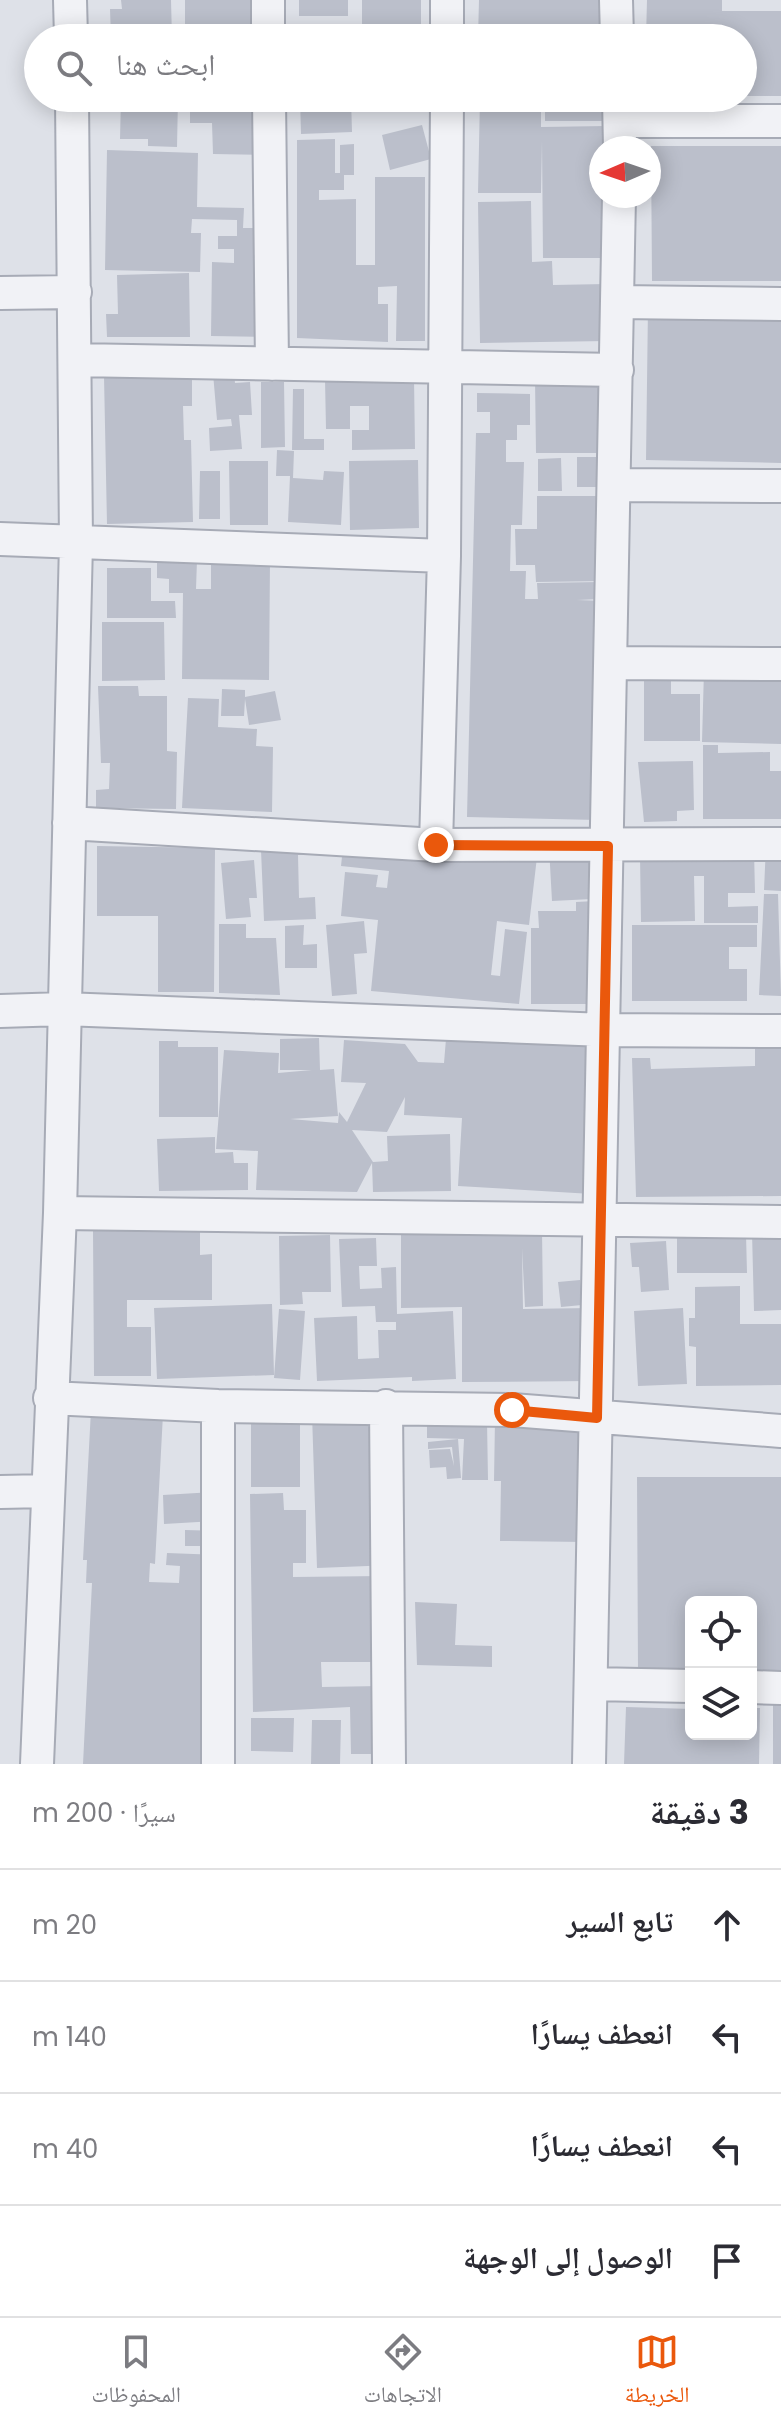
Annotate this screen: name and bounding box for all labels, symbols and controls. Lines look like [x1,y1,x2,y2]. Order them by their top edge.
search box [24,24,757,112]
text: ابحث هنا [116,43,215,86]
icon: search [52,46,96,90]
north arrow [589,136,661,208]
route end [418,827,454,863]
route start [494,1392,530,1428]
map controls [685,1596,757,1740]
button: locate [685,1596,757,1668]
button: layers [685,1668,757,1740]
text: 3 دقيقة [650,1788,749,1836]
text: سيرًا · 200 m [32,1795,176,1831]
text: تابع السير [567,1900,673,1943]
icon: ahead [705,1903,749,1947]
text: 20 m [32,1907,97,1943]
text: انعطف يسارًا [531,2012,673,2055]
icon: left [705,2015,749,2059]
text: 140 m [32,2019,107,2055]
text: انعطف يسارًا [531,2124,673,2167]
icon: left [705,2127,749,2171]
text: 40 m [32,2131,98,2167]
text: الوصول إلى الوجهة [463,2236,673,2279]
icon: arrive [705,2239,749,2283]
tab: المحفوظات [91,2330,181,2416]
tab: الاتجاهات [364,2330,442,2416]
tab: الخريطة [625,2330,690,2416]

